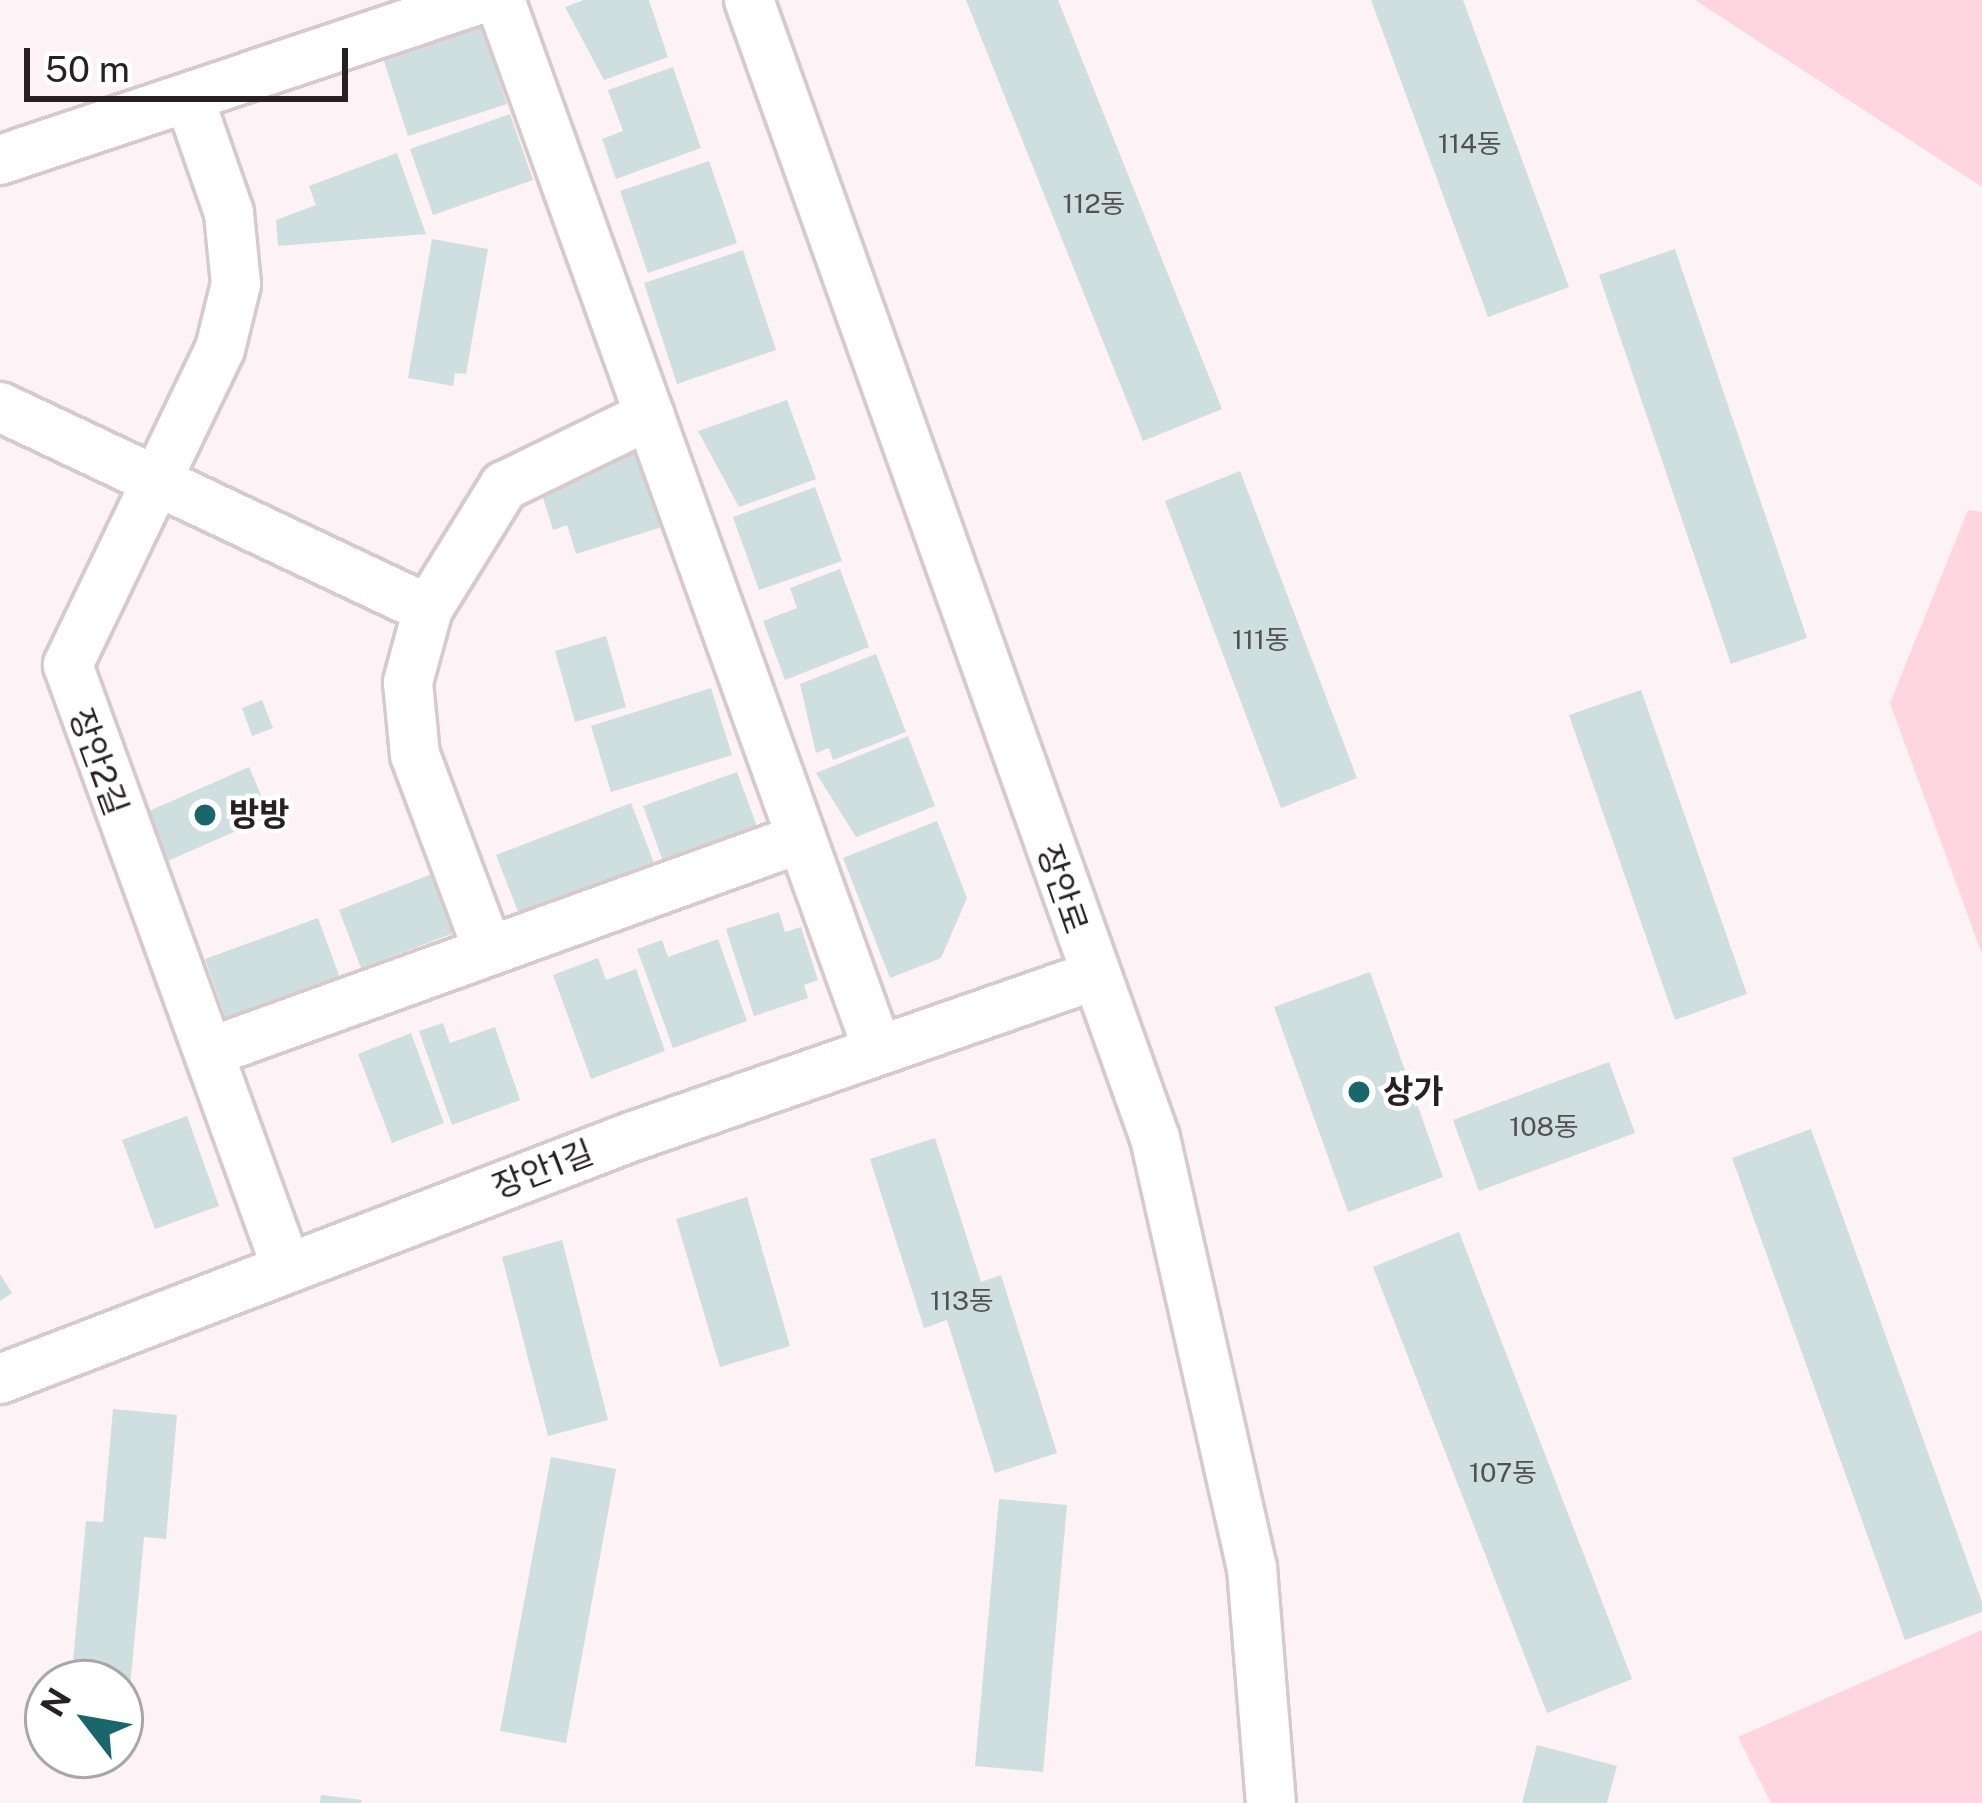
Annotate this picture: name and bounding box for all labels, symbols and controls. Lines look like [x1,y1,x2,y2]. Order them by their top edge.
scale bar [30,24,354,98]
text: 50 m [45,48,130,90]
house number: 114동 [1438,128,1502,160]
house number: 112동 [1063,188,1125,220]
house number: 111동 [1232,624,1290,656]
street label: 장안2길 [60,703,136,821]
place label: 방방 [229,795,290,835]
marker: 방방 [192,802,218,828]
street label: 장안로 [1028,839,1096,939]
place label: 상가 [1383,1072,1444,1112]
marker: 상가 [1346,1079,1372,1105]
house number: 108동 [1509,1111,1579,1143]
street label: 장안1길 [487,1133,599,1207]
house number: 113동 [930,1285,994,1317]
house number: 107동 [1469,1457,1537,1489]
north arrow [24,1659,144,1779]
text: N [33,1681,79,1723]

